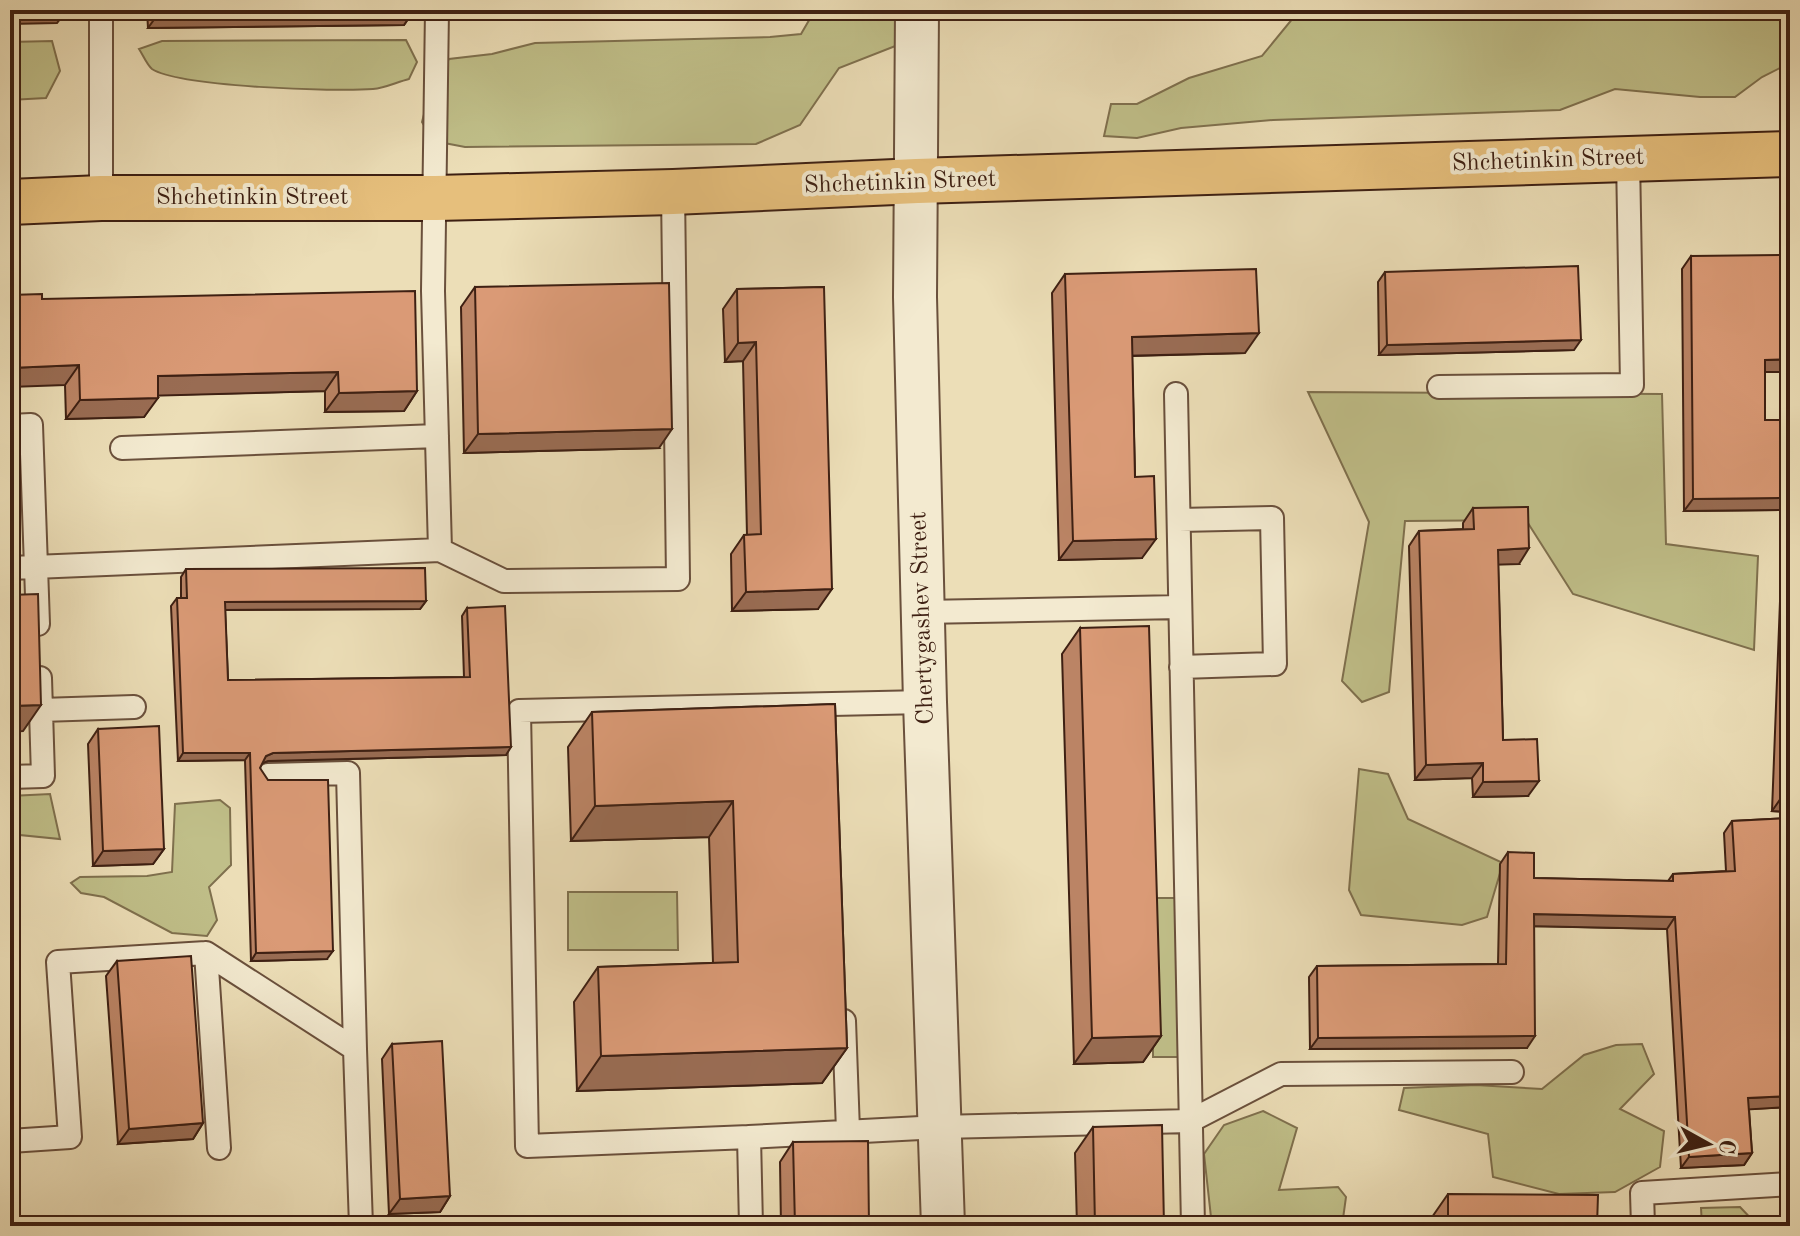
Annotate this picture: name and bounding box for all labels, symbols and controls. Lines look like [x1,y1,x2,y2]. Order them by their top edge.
street label: Shchetinkin Street [1451,146,1645,176]
street label: Shchetinkin Street [803,168,997,198]
street label: Shchetinkin Street [156,186,348,210]
street label: Chertygashev Street [907,511,939,725]
north arrow [1668,1104,1748,1184]
text: С [1714,1138,1738,1155]

